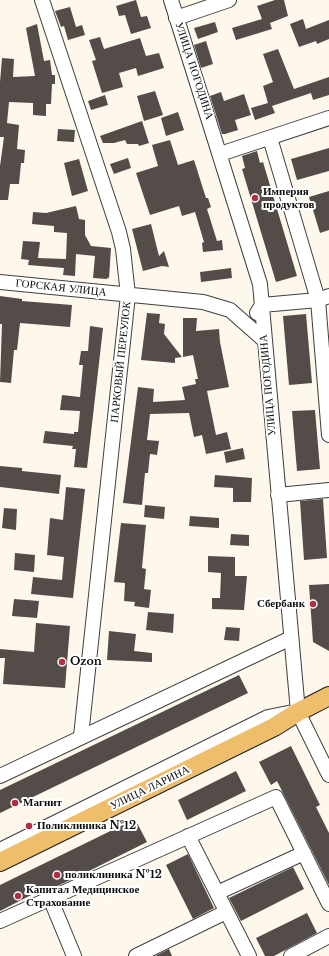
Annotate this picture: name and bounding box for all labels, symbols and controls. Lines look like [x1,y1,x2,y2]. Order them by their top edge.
street label: УЛИЦА ПОГОДИНА [172,21,216,121]
place label: Империя продуктов [263,185,314,211]
marker: Империя продуктов [250,193,260,203]
street label: ГОРСКАЯ УЛИЦА [15,277,107,299]
street label: ПАРКОВЫЙ ПЕРЕУЛОК [108,301,134,423]
street label: УЛИЦА ПОГОДИНА [257,334,279,436]
place label: Сбербанк [257,597,305,611]
marker: Сбербанк [308,599,318,609]
place label: Ozon [70,655,102,669]
marker: Ozon [57,657,67,667]
street label: УЛИЦА ЛАРИНА [108,763,192,813]
place label: Магнит [23,796,62,810]
marker: Магнит [10,798,20,808]
place label: Поликлиника №12 [37,819,136,833]
marker: Поликлиника №12 [24,821,34,831]
place label: поликлиника №12 [65,868,162,882]
marker: поликлиника №12 [52,870,62,880]
place label: Капитал Медицинское Страхование [26,883,139,909]
marker: Капитал Медицинское Страхование [13,891,23,901]

